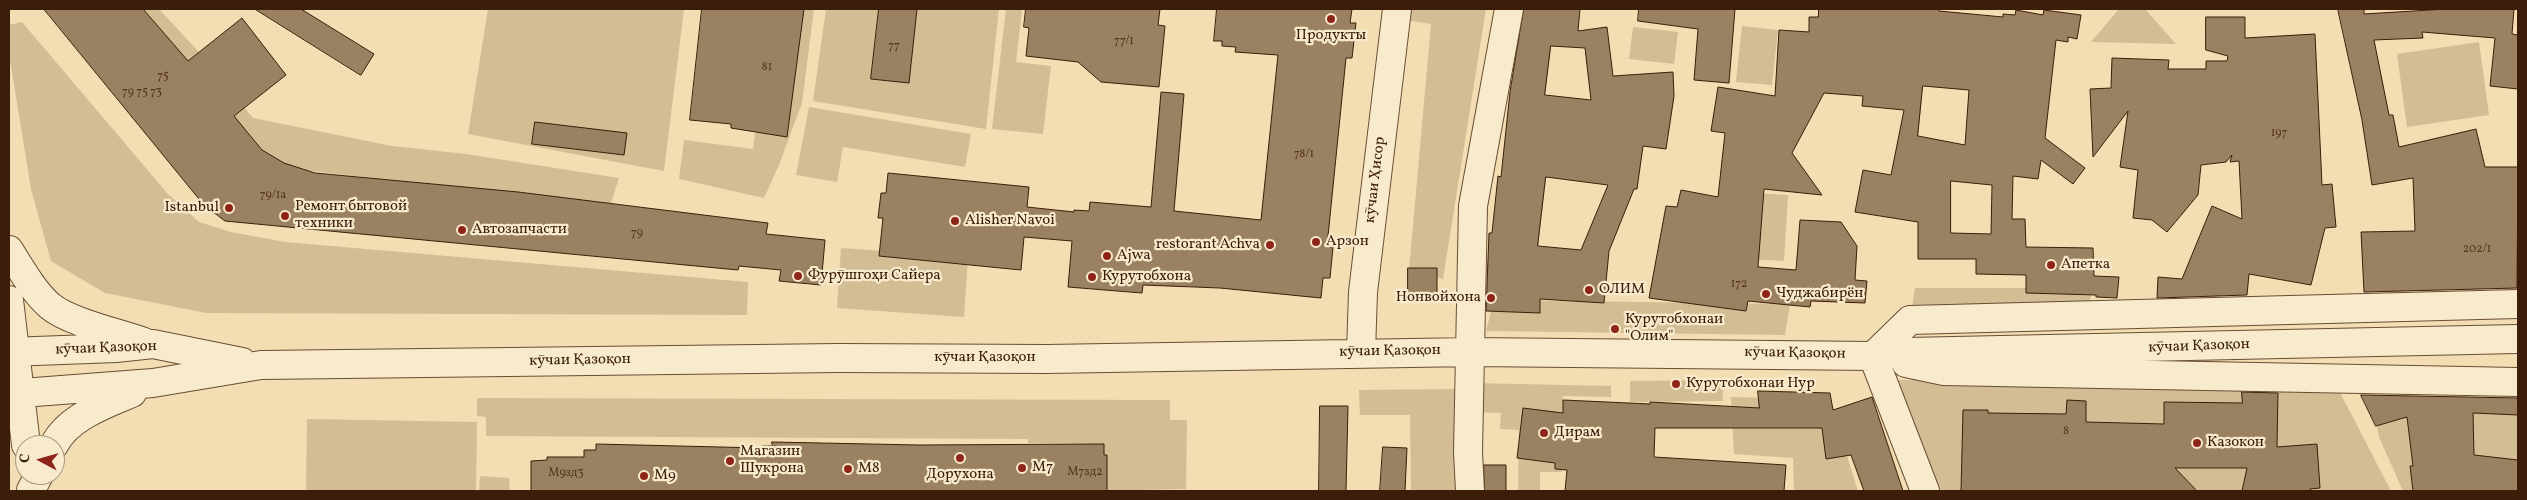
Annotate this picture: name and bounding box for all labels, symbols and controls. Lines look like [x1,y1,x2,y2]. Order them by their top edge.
marker: Продукты [1325,13,1337,25]
place label: Продукты [1296,27,1366,45]
house number: 77/1 [1114,35,1134,49]
house number: 77 [888,40,900,54]
house number: 81 [762,61,772,75]
house number: 75 [157,70,169,84]
house number: 79 75 73 [122,86,162,100]
house number: 197 [2271,127,2287,141]
street label: кӯчаи Ҳисор [1362,136,1390,224]
house number: 78/1 [1294,148,1314,162]
house number: 79/1а [260,189,286,203]
place label: Ремонт бытовой техники [295,198,407,233]
place label: Istanbul [164,199,219,217]
marker: Istanbul [223,202,235,214]
marker: Ремонт бытовой техники [279,210,291,222]
place label: Alisher Navoi [965,212,1055,230]
marker: Alisher Navoi [949,215,961,227]
place label: Автозапчасти [472,221,567,239]
marker: Автозапчасти [456,224,468,236]
house number: 79 [631,227,643,241]
place label: Арзон [1326,233,1369,251]
place label: restorant Achva [1156,236,1260,254]
marker: Арзон [1310,236,1322,248]
marker: restorant Achva [1264,239,1276,251]
house number: 202/1 [2463,243,2491,257]
place label: Ajwa [1117,247,1151,265]
marker: Ajwa [1101,250,1113,262]
place label: Апетка [2061,256,2110,274]
marker: Апетка [2045,259,2057,271]
place label: Фурӯшгоҳи Сайера [808,267,941,285]
place label: Курутобхона [1102,268,1191,286]
marker: Фурӯшгоҳи Сайера [792,270,804,282]
marker: Курутобхона [1086,271,1098,283]
house number: 172 [1731,278,1747,292]
place label: ОЛИМ [1599,281,1645,299]
marker: ОЛИМ [1583,284,1595,296]
place label: Чуджабирён [1776,285,1863,303]
marker: Чуджабирён [1760,288,1772,300]
place label: Нонвойхона [1396,289,1481,307]
marker: Нонвойхона [1485,292,1497,304]
place label: Курутобхонаи "Олим" [1625,311,1723,346]
marker: Курутобхонаи "Олим" [1609,323,1621,335]
street label: кӯчаи Қазоқон [2148,336,2250,358]
street label: кӯчаи Қазоқон [55,338,157,360]
street label: кӯчаи Қазоқон [1339,342,1441,362]
street label: кӯчаи Қазоқон [1744,344,1846,364]
street label: кӯчаи Қазоқон [934,349,1036,367]
street label: кӯчаи Қазоқон [529,351,631,371]
place label: Курутобхонаи Нур [1686,375,1815,393]
marker: Курутобхонаи Нур [1670,378,1682,390]
place label: Дирам [1554,424,1600,442]
house number: 8 [2063,425,2069,439]
marker: Дирам [1538,427,1550,439]
place label: Казокон [2207,434,2264,452]
north arrow [15,435,65,485]
marker: Казокон [2191,437,2203,449]
place label: Магазин Шукрона [740,443,804,478]
marker: Дорухона [954,452,966,464]
text: С [16,453,35,464]
marker: Магазин Шукрона [724,455,736,467]
place label: М7 [1032,459,1053,477]
place label: М8 [858,460,880,478]
marker: М7 [1016,462,1028,474]
marker: М8 [842,463,854,475]
place label: Дорухона [926,466,994,484]
house number: М7зд2 [1067,466,1103,480]
house number: М9зд3 [548,467,584,481]
place label: М9 [654,467,676,485]
marker: М9 [638,470,650,482]

